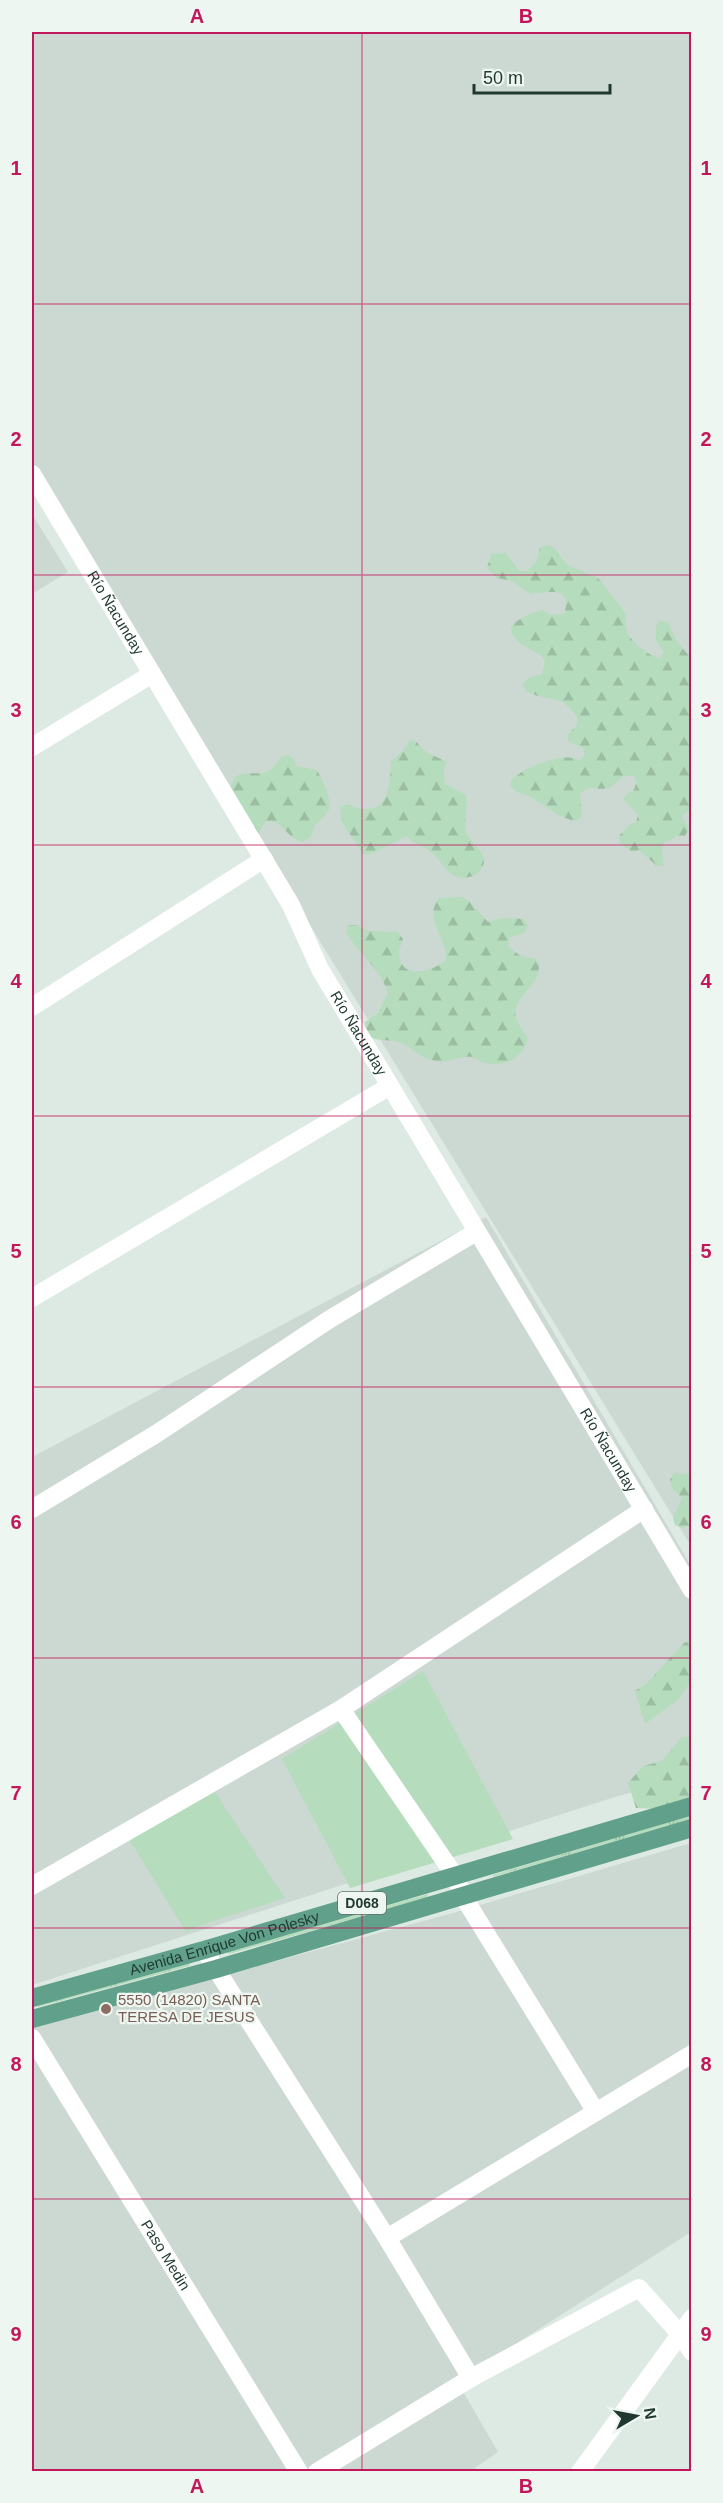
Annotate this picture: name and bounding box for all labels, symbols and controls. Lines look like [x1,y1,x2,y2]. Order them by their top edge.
text: A [190,5,204,27]
text: B [519,5,533,27]
scale bar [474,57,610,95]
text: 50 m [483,68,523,88]
text: 1 [10,157,22,179]
text: 1 [700,157,712,179]
text: 2 [10,428,22,450]
text: 2 [700,428,712,450]
street label: Río Ñacunday [84,567,148,658]
text: 3 [10,699,22,721]
text: 3 [700,699,712,721]
text: 4 [10,970,22,992]
text: 4 [700,970,712,992]
street label: Río Ñacunday [327,988,391,1079]
text: 5 [10,1240,22,1262]
text: 5 [700,1240,712,1262]
street label: Río Ñacunday [577,1405,641,1496]
text: 6 [10,1511,22,1533]
text: 6 [700,1511,712,1533]
text: 7 [10,1782,22,1804]
text: 7 [700,1782,712,1804]
road number: D068 [338,1892,386,1914]
street label: Avenida Enrique Von Polesky [128,1907,322,1978]
place label: 5550 (14820) SANTA TERESA DE JESUS [118,1991,260,2025]
marker: 5550 (14820) SANTA TERESA DE JESUS [99,2002,113,2016]
text: 8 [10,2053,22,2075]
text: 8 [700,2053,712,2075]
street label: Paso Medin [138,2217,194,2293]
text: 9 [10,2323,22,2345]
text: 9 [700,2323,712,2345]
north arrow [606,2386,666,2446]
text: N [641,2406,660,2421]
text: A [190,2475,204,2497]
text: B [519,2475,533,2497]

